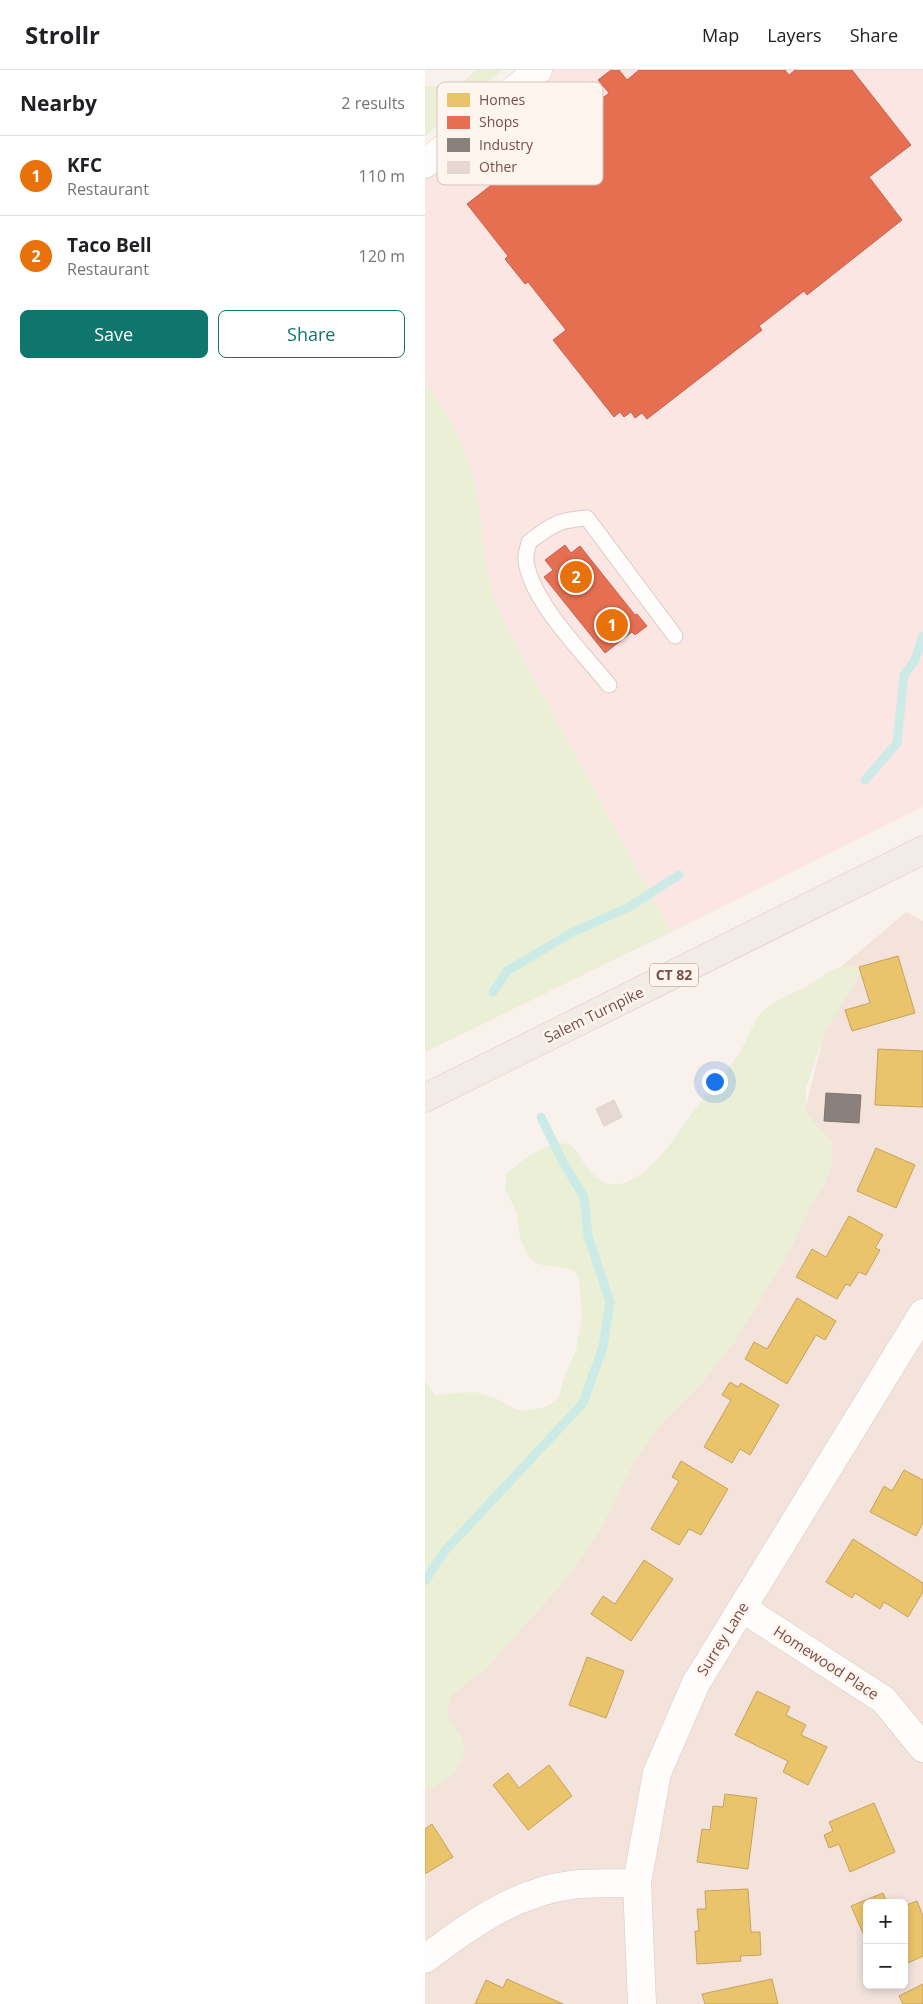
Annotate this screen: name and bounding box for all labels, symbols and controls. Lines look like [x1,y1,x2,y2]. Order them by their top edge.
text: Strollr [25,18,100,51]
text: Map [702,23,739,47]
text: Layers [767,23,822,47]
text: Share [850,23,898,47]
legend [437,82,603,185]
text: Nearby [20,89,97,117]
text: Homes [479,90,526,109]
text: 2 results [341,92,405,114]
text: Shops [479,112,519,131]
text: Industry [479,135,534,154]
text: KFC [67,152,102,178]
text: Other [479,157,517,176]
text: 1 [31,165,41,187]
text: 110 m [359,165,405,187]
text: Restaurant [67,178,149,200]
text: Taco Bell [67,232,152,258]
text: 2 [31,245,41,267]
text: 120 m [359,245,405,267]
text: Restaurant [67,258,149,280]
button: Save [20,310,208,358]
button: Share [218,310,405,358]
pin: 2 [560,558,592,596]
pin: 1 [596,606,628,644]
road number: CT 82 [650,964,698,986]
street label: Salem Turnpike [540,981,647,1047]
your location [702,1069,728,1095]
street label: Surrey Lane [692,1598,753,1679]
street label: Homewood Place [770,1621,883,1704]
map controls [863,1899,908,1989]
button: + [863,1899,908,1944]
button: − [863,1944,908,1989]

